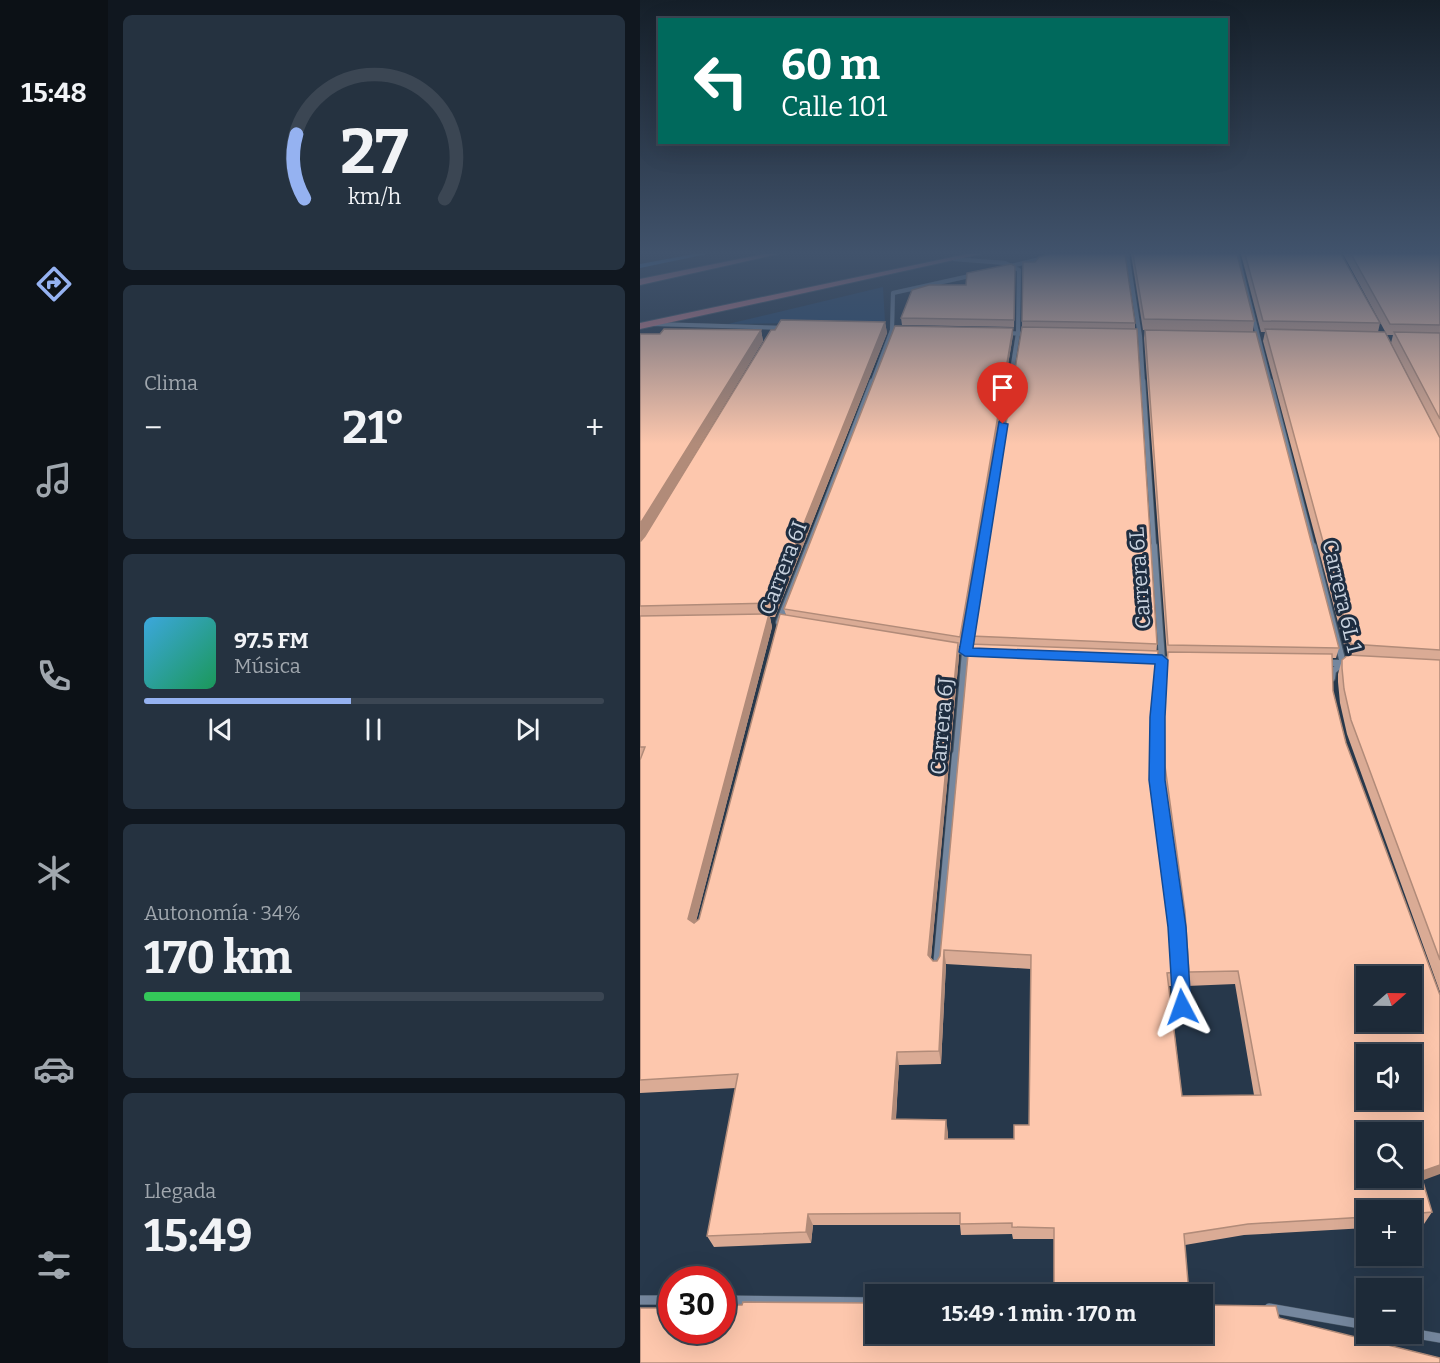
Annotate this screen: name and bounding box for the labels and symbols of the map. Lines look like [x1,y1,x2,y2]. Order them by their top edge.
pin [977,362,1028,424]
street label: Carrera 6I [753,518,813,618]
street label: Carrera 6L [1123,526,1157,630]
street label: Carrera 6L 1 [1316,537,1368,655]
street label: Carrera 6J [925,676,959,776]
north arrow [1356,966,1422,1032]
position arrow [1150,975,1214,1039]
speed limit sign: 30 [658,1266,736,1344]

